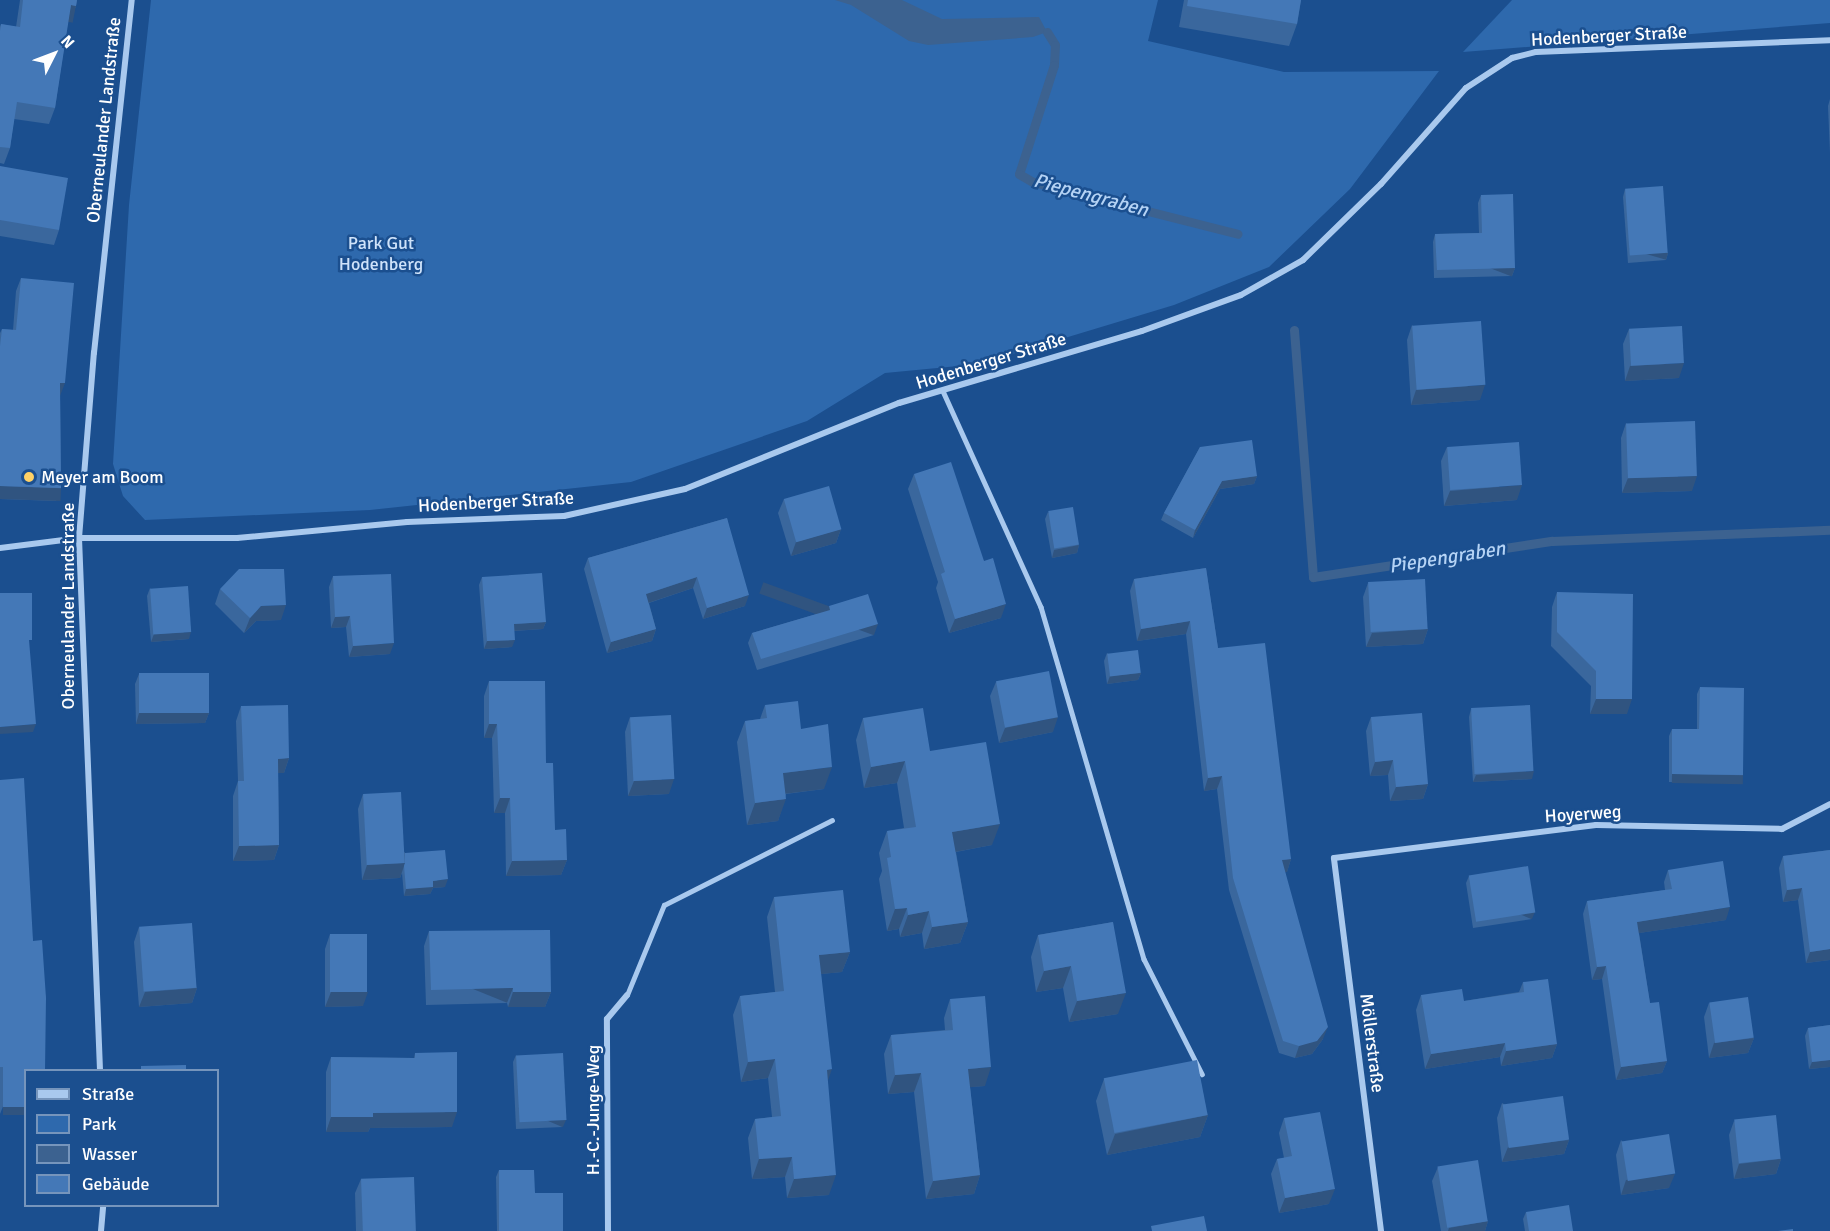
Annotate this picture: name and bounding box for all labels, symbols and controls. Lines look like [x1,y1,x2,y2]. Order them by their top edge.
street label: Oberneulander Landstraße [82,16,126,224]
street label: Hodenberger Straße [1530,21,1688,51]
north arrow [24,24,84,84]
text: N [56,31,79,53]
water label: Piepengraben [1031,168,1151,222]
park label: Park Gut Hodenberg [339,233,423,276]
street label: Hodenberger Straße [913,328,1069,394]
place label: Meyer am Boom [41,466,163,488]
marker: Meyer am Boom [22,470,36,484]
street label: Hodenberger Straße [417,487,575,517]
street label: Oberneulander Landstraße [57,503,79,709]
water label: Piepengraben [1387,536,1507,578]
street label: Hoyerweg [1544,801,1622,827]
street label: Möllerstraße [1355,992,1389,1094]
street label: H.-C.-Junge-Weg [582,1045,604,1175]
legend [24,1069,219,1207]
text: Straße [82,1083,134,1105]
text: Park [82,1113,117,1135]
text: Wasser [82,1143,137,1165]
text: Gebäude [82,1173,150,1195]

